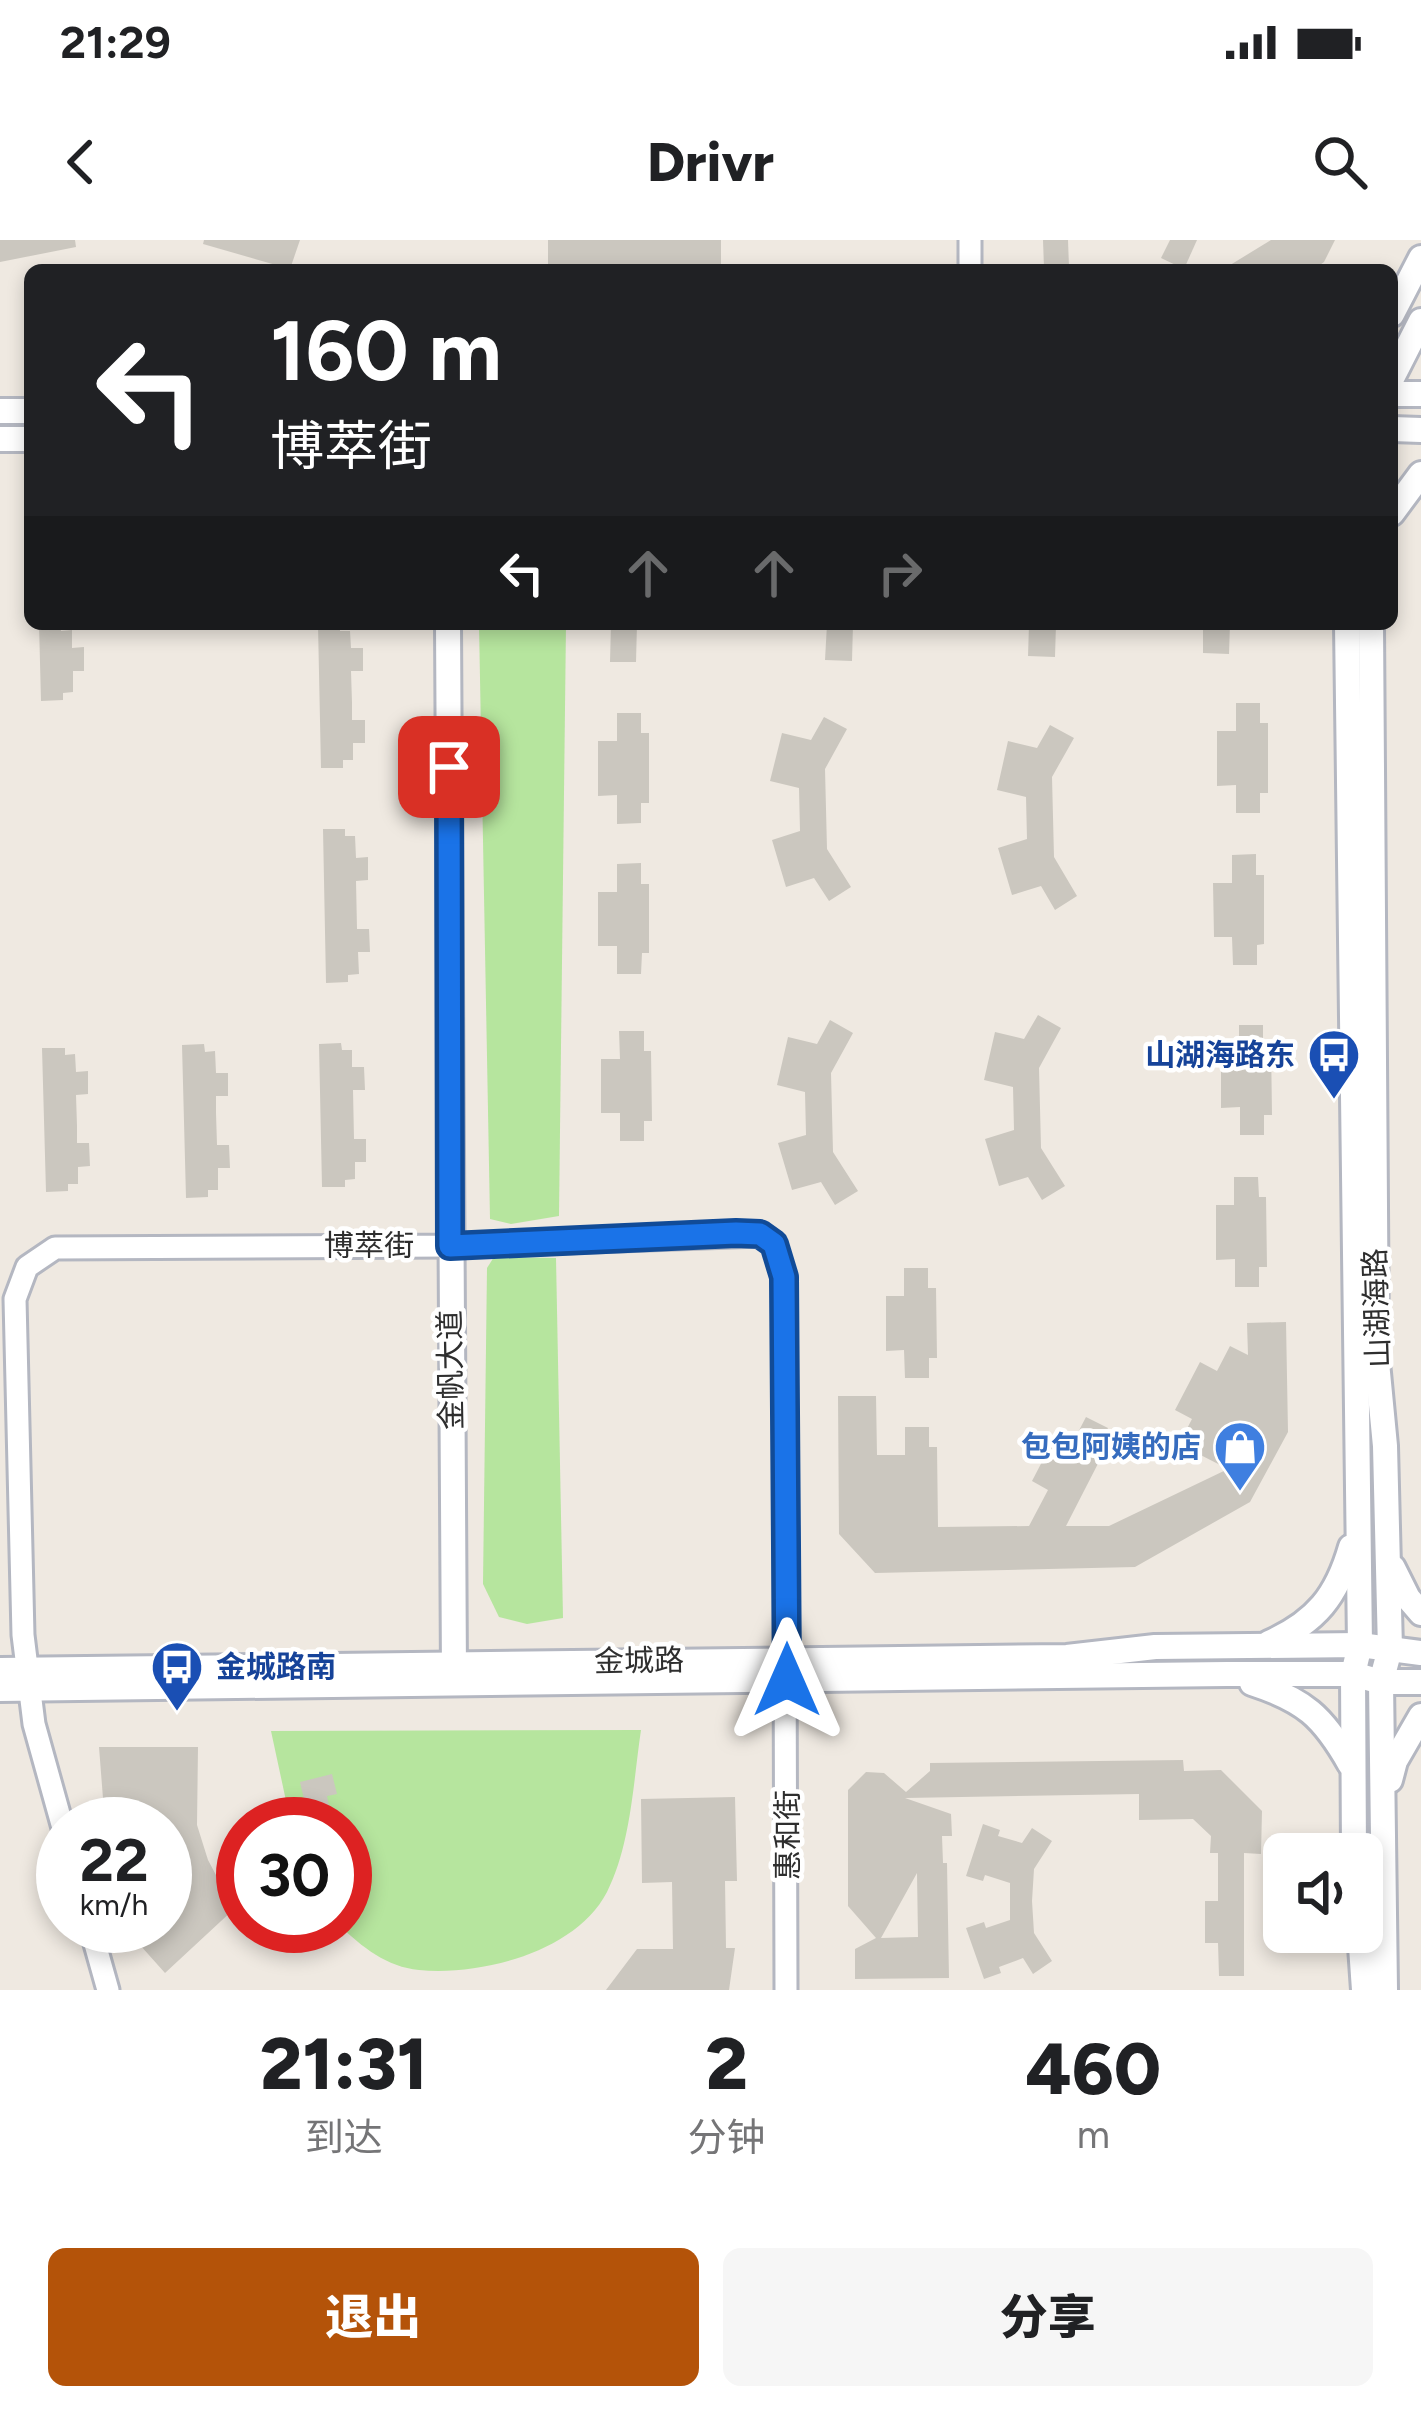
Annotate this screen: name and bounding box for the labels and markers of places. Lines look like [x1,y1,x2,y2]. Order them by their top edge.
pin [398,716,500,818]
bus stop icon: 山湖海路东 [1306,1027,1362,1101]
place label: 山湖海路东 [1145,1036,1295,1073]
shop icon: 包包阿姨的店 [1212,1419,1268,1493]
place label: 包包阿姨的店 [1021,1428,1201,1465]
bus stop icon: 金城路南 [149,1639,205,1713]
place label: 金城路南 [216,1648,336,1685]

